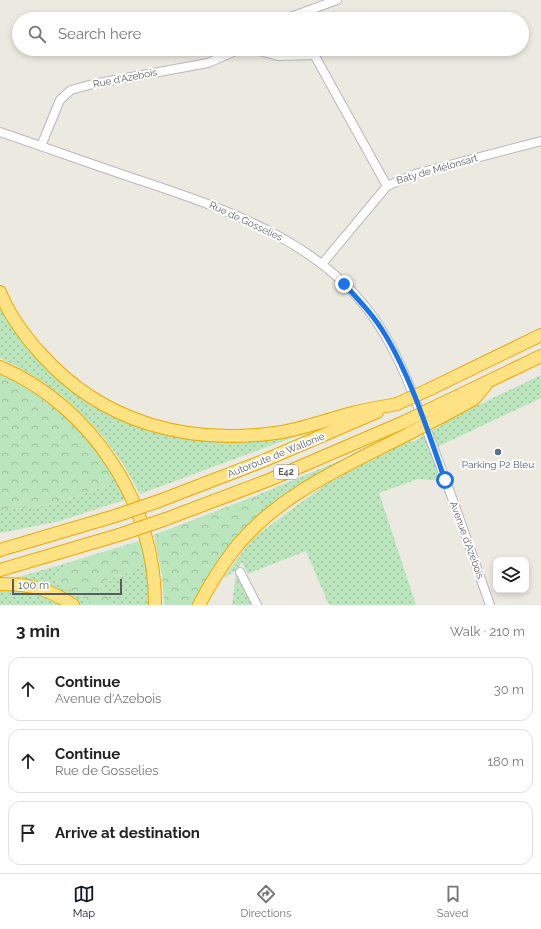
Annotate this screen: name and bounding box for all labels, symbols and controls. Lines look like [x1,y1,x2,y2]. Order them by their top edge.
search box [12,12,529,56]
icon: search [26,23,48,45]
text: Search here [58,25,141,43]
street label: Rue d'Azebois [92,66,158,90]
street label: Baty de Mélonsart [395,152,479,186]
street label: Rue de Gosselies [208,199,285,243]
route end [335,275,353,293]
street label: Autoroute de Wallonie [226,430,326,480]
marker: Parking P2 Bleu [493,447,503,457]
place label: Parking P2 Bleu [462,459,534,470]
road number: E42 [274,465,298,479]
route start [436,471,454,489]
street label: Avenue d'Azebois [448,500,486,580]
map controls [493,557,529,593]
button: layers [493,557,529,593]
scale bar [12,577,122,596]
text: 100 m [18,579,49,592]
text: 3 min [16,621,60,641]
text: Walk · 210 m [450,624,525,639]
text: Continue [55,673,120,691]
icon: ahead [17,678,39,700]
text: 30 m [494,682,524,697]
text: Avenue d'Azebois [55,691,161,706]
text: Continue [55,745,120,763]
icon: ahead [17,750,39,772]
text: 180 m [488,754,524,769]
text: Rue de Gosselies [55,763,159,778]
icon: arrive [17,822,39,844]
text: Arrive at destination [55,824,200,842]
tab: Map [73,883,95,920]
tab: Directions [241,883,291,920]
tab: Saved [437,883,468,920]

